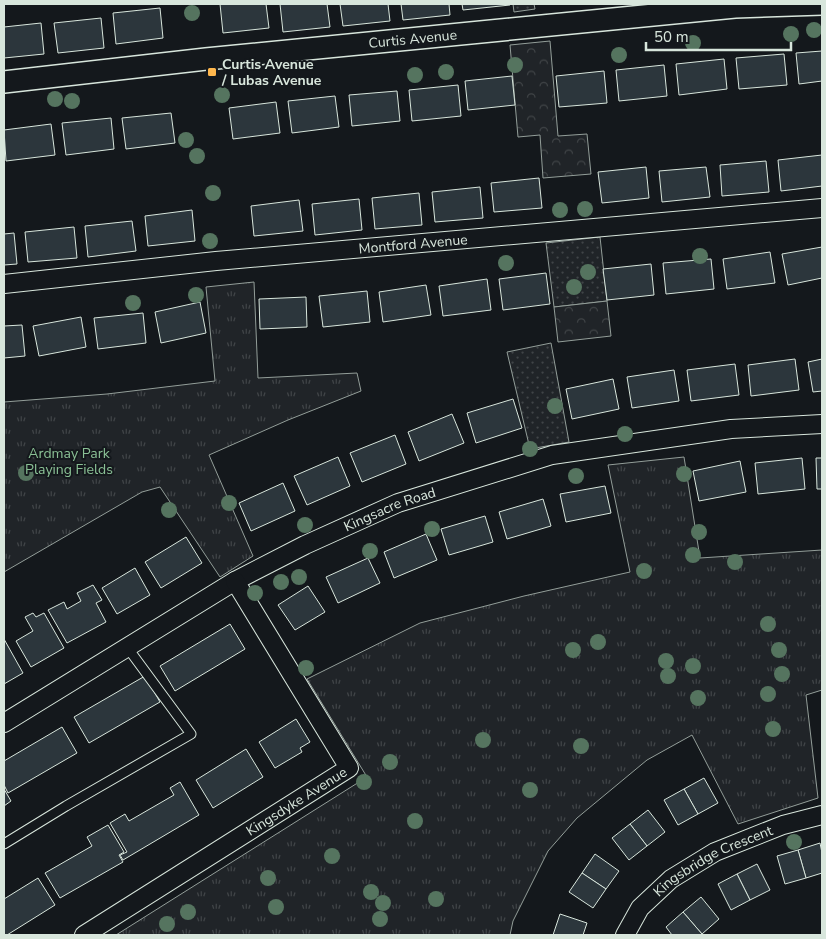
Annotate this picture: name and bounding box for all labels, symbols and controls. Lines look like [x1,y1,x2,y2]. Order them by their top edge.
scale bar [646,20,791,52]
street label: Curtis Avenue [368,25,458,52]
text: 50 m [654,27,689,47]
place label: Curtis Avenue / Lubas Avenue [221,55,322,90]
marker: Curtis Avenue / Lubas Avenue [206,66,218,78]
street label: Montford Avenue [358,230,468,258]
park label: Ardmay Park Playing Fields [25,444,113,479]
street label: Kingsacre Road [341,482,438,536]
street label: Kingsdyke Avenue [242,762,350,840]
street label: Kingsbridge Crescent [649,821,775,901]

